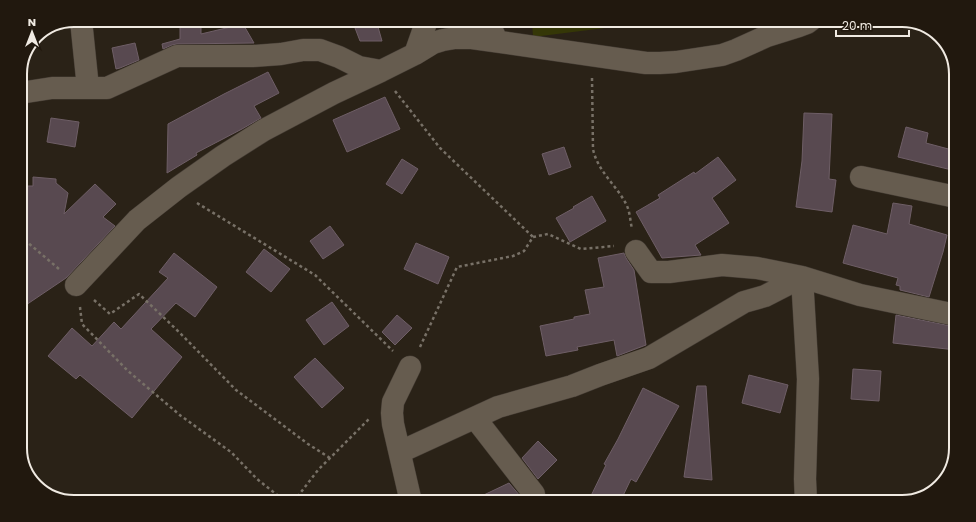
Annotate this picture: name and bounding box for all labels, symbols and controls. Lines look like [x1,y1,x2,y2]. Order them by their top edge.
north arrow [12,12,52,52]
scale bar [836,12,909,38]
text: N [28,14,36,30]
text: 20 m [842,17,872,34]

